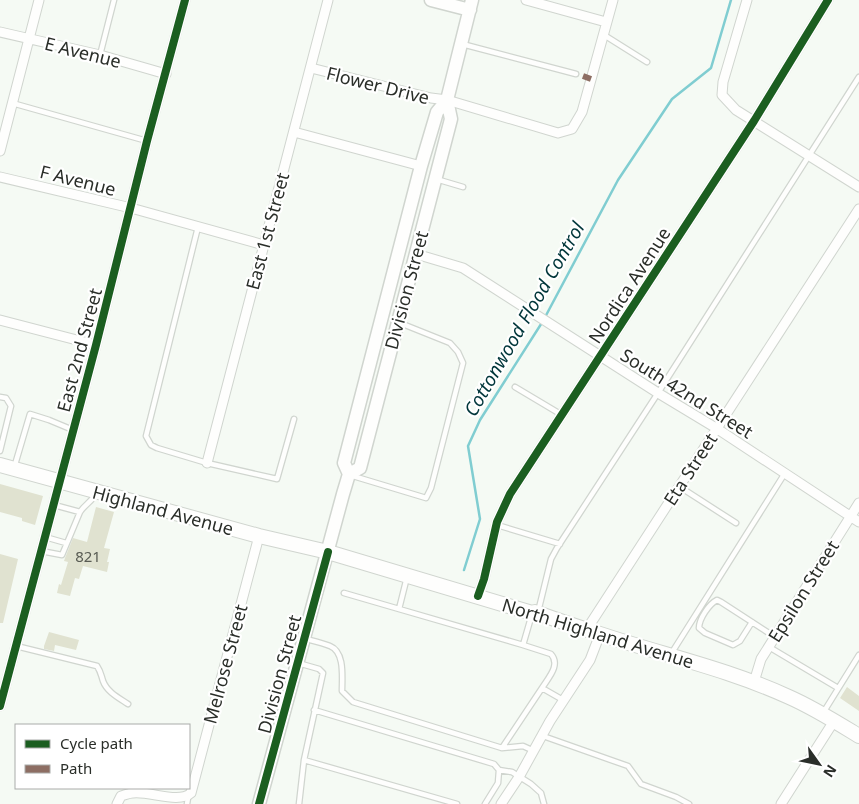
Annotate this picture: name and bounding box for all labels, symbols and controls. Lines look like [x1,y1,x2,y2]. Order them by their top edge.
street label: E Avenue [42,31,124,73]
street label: Flower Drive [324,61,432,109]
street label: F Avenue [38,159,118,201]
street label: East 1st Street [240,169,294,292]
water label: Cottonwood Flood Control [458,216,591,421]
street label: Nordica Avenue [582,222,676,348]
street label: Division Street [379,228,433,352]
street label: East 2nd Street [51,285,107,415]
street label: South 42nd Street [616,343,758,444]
street label: Eta Street [658,428,723,510]
street label: Highland Avenue [90,480,236,540]
street label: Epsilon Street [762,535,844,647]
house number: 821 [75,546,101,566]
street label: North Highland Avenue [499,592,697,674]
street label: Melrose Street [198,601,253,726]
street label: Division Street [252,612,306,736]
legend [15,724,190,789]
text: Cycle path [60,733,133,753]
north arrow [794,739,844,789]
text: Path [60,758,92,778]
text: N [819,761,841,781]

